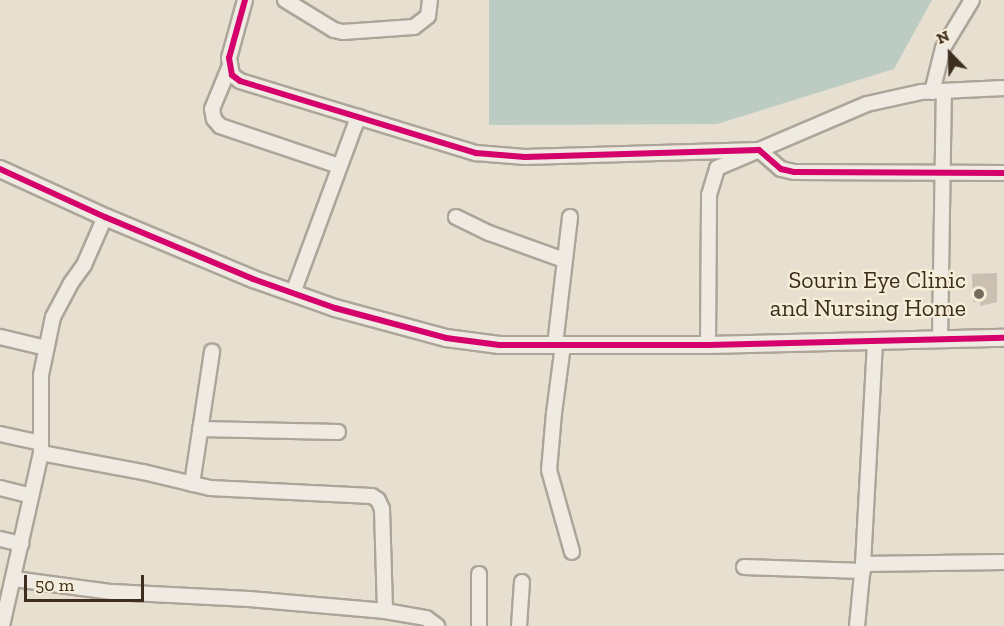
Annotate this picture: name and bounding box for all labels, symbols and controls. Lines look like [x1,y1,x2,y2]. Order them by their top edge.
north arrow [920,24,980,84]
text: N [933,26,952,48]
place label: Sourin Eye Clinic and Nursing Home [770,266,966,322]
marker: Sourin Eye Clinic and Nursing Home [970,285,988,303]
scale bar [27,563,147,601]
text: 50 m [35,574,74,596]

